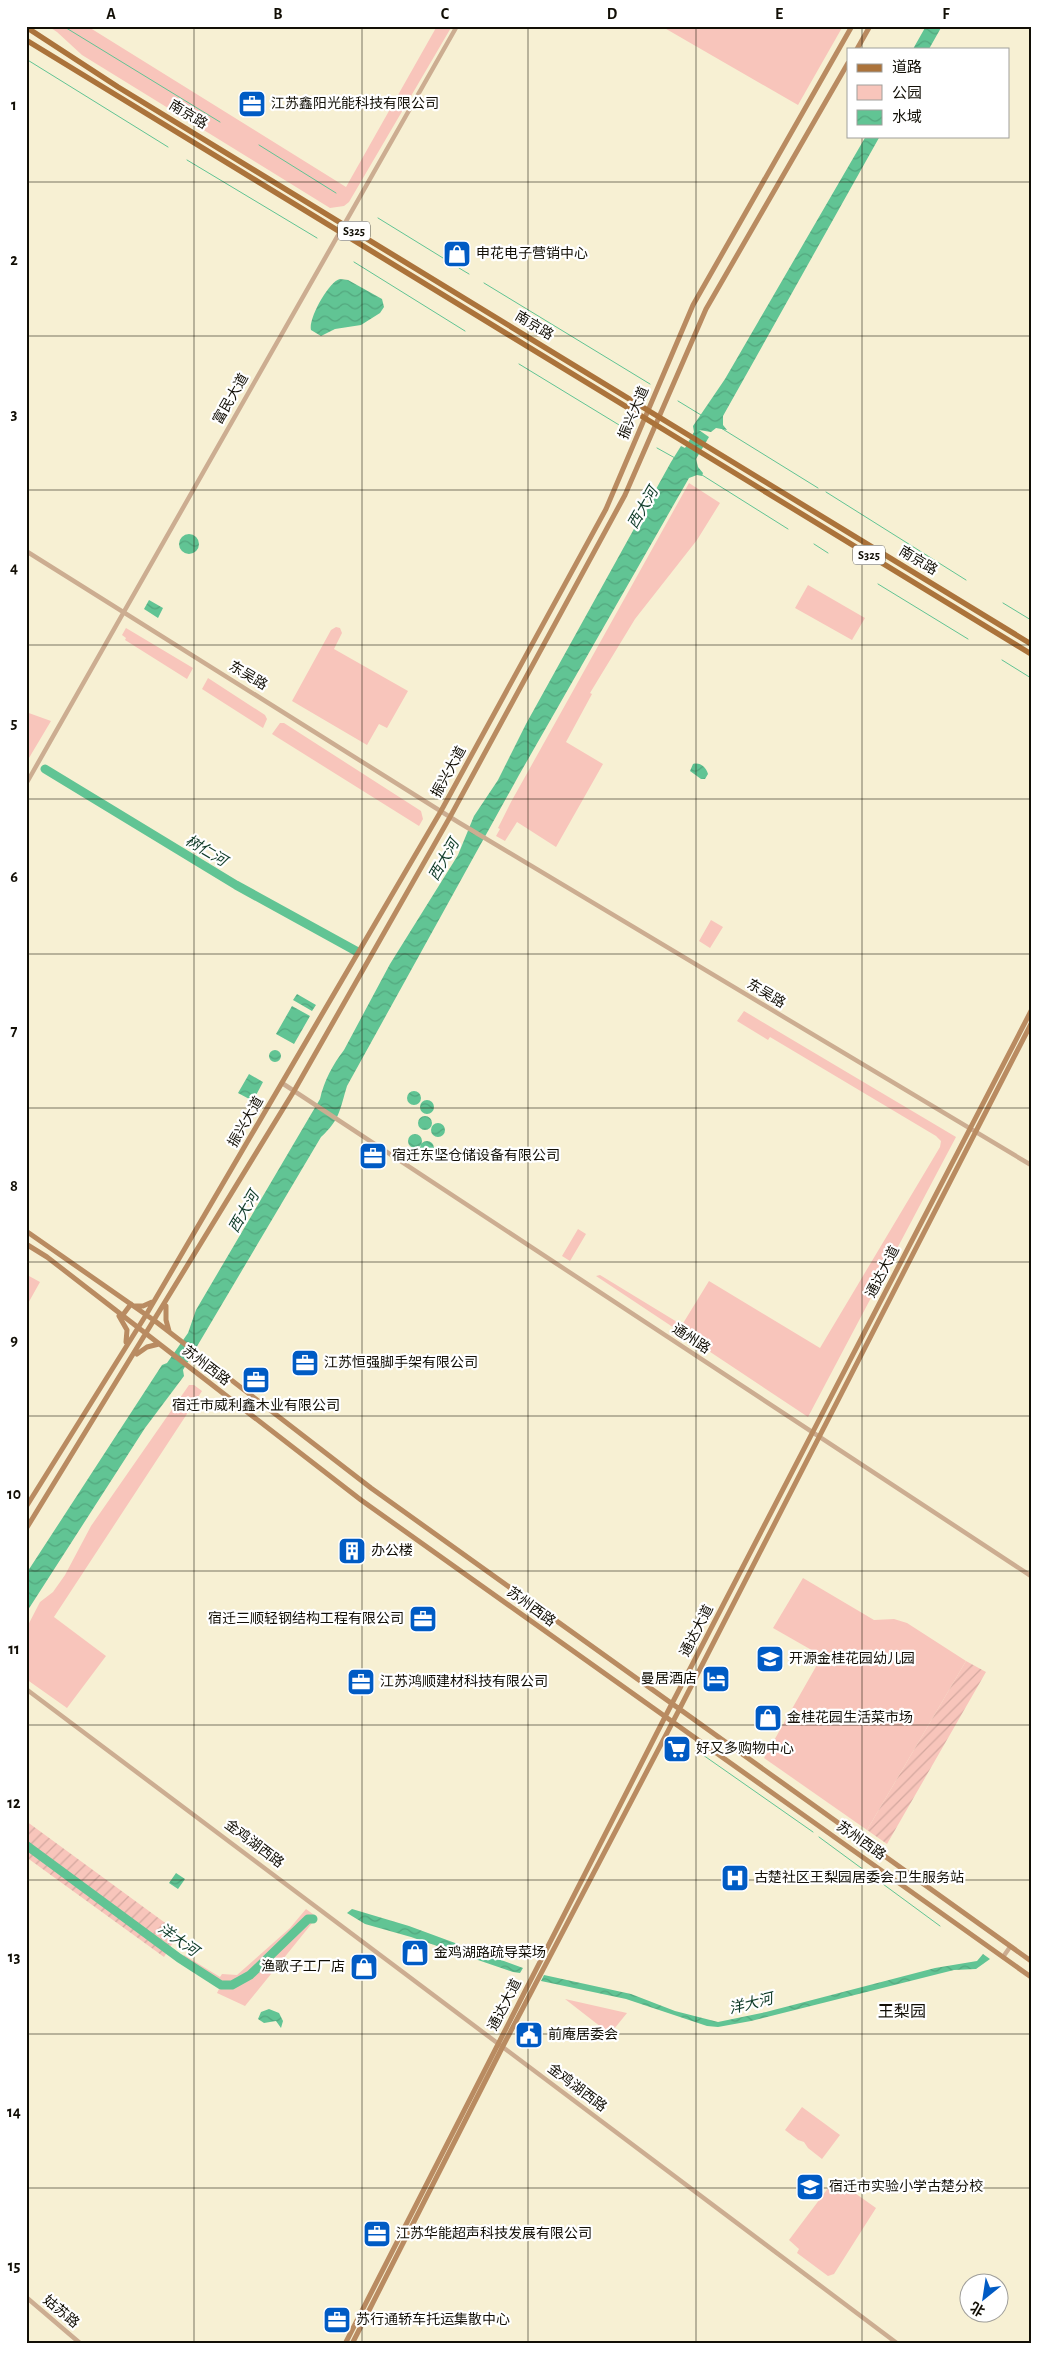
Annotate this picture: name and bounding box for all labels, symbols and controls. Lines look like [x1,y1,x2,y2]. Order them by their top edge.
text: A [106,6,116,22]
text: B [273,6,283,22]
text: C [441,6,450,22]
text: D [607,6,618,22]
text: E [775,6,783,22]
text: F [942,6,950,22]
legend [847,48,1010,138]
text: 道路 [892,59,922,75]
text: 公园 [892,85,922,101]
office icon: 江苏鑫阳光能科技有限公司 [237,89,267,119]
place label: 江苏鑫阳光能科技有限公司 [271,95,439,111]
text: 1 [11,97,17,113]
street label: 南京路 [166,97,210,132]
text: 水域 [892,109,922,125]
road number: S325 [338,222,370,240]
shop icon: 申花电子营销中心 [442,239,472,269]
place label: 申花电子营销中心 [476,246,588,261]
text: 2 [10,252,18,268]
street label: 南京路 [512,308,556,343]
street label: 富民大道 [210,371,251,427]
street label: 振兴大道 [616,384,651,442]
text: 3 [11,406,18,422]
water label: 西大河 [624,482,662,531]
street label: 南京路 [896,543,940,578]
road number: S325 [853,546,885,564]
text: 4 [10,560,18,576]
street label: 东吴路 [226,658,270,693]
text: 5 [11,715,18,731]
street label: 振兴大道 [428,744,469,800]
water label: 树仁河 [183,832,232,871]
water label: 西大河 [425,834,463,883]
text: 6 [10,869,18,885]
street label: 东吴路 [744,976,788,1011]
text: 7 [11,1023,18,1039]
street label: 振兴大道 [225,1094,266,1150]
office icon: 宿迁东坚仓储设备有限公司 [358,1141,388,1171]
place label: 宿迁东坚仓储设备有限公司 [392,1147,560,1163]
text: 8 [10,1178,18,1194]
water label: 西大河 [225,1186,263,1235]
street label: 通达大道 [863,1243,902,1300]
street label: 通州路 [670,1320,714,1356]
text: 9 [10,1332,18,1348]
street label: 苏州西路 [179,1342,234,1388]
office icon: 江苏恒强脚手架有限公司 [290,1348,320,1378]
place label: 江苏恒强脚手架有限公司 [324,1355,478,1370]
office icon: 宿迁市威利鑫木业有限公司 [241,1365,271,1395]
place label: 宿迁市威利鑫木业有限公司 [172,1397,340,1413]
text: 10 [7,1486,21,1502]
building icon: 办公楼 [337,1536,367,1566]
place label: 办公楼 [371,1543,413,1558]
street label: 苏州西路 [504,1583,559,1629]
street label: 通达大道 [677,1602,716,1659]
office icon: 宿迁三顺轻钢结构工程有限公司 [408,1604,438,1634]
place label: 宿迁三顺轻钢结构工程有限公司 [208,1610,404,1626]
text: 11 [8,1641,20,1657]
school or university icon: 开源金桂花园幼儿园 [755,1644,785,1674]
place label: 开源金桂花园幼儿园 [789,1651,915,1666]
hotel icon: 曼居酒店 [701,1664,731,1694]
office icon: 江苏鸿顺建材科技有限公司 [346,1667,376,1697]
place label: 曼居酒店 [641,1671,697,1686]
place label: 江苏鸿顺建材科技有限公司 [380,1673,548,1689]
shop icon: 金桂花园生活菜市场 [753,1703,783,1733]
place label: 金桂花园生活菜市场 [787,1710,913,1725]
supermarket icon: 好又多购物中心 [662,1734,692,1764]
place label: 好又多购物中心 [696,1740,794,1756]
text: 12 [7,1795,21,1811]
street label: 金鸡湖西路 [222,1817,287,1871]
street label: 苏州西路 [834,1818,889,1863]
hospital icon: 古楚社区王梨园居委会卫生服务站 [720,1863,750,1893]
place label: 古楚社区王梨园居委会卫生服务站 [754,1870,964,1885]
water label: 洋大河 [155,1920,204,1961]
shop icon: 金鸡湖路疏导菜场 [400,1938,430,1968]
place label: 金鸡湖路疏导菜场 [434,1945,546,1960]
text: 13 [8,1949,20,1965]
shop icon: 渔歌子工厂店 [349,1952,379,1982]
place label: 渔歌子工厂店 [261,1959,345,1974]
street label: 通达大道 [485,1976,524,2033]
water label: 洋大河 [727,1990,778,2017]
district label: 王梨园 [878,2003,926,2020]
public building icon: 前庵居委会 [514,2020,544,2050]
place label: 前庵居委会 [548,2026,618,2042]
street label: 金鸡湖西路 [545,2061,610,2115]
text: 14 [7,2104,21,2120]
school or university icon: 宿迁市实验小学古楚分校 [795,2172,825,2202]
place label: 宿迁市实验小学古楚分校 [829,2178,983,2194]
office icon: 江苏华能超声科技发展有限公司 [362,2219,392,2249]
place label: 江苏华能超声科技发展有限公司 [396,2225,592,2241]
text: 15 [8,2258,20,2274]
north arrow [960,2272,1010,2322]
street label: 姑苏路 [40,2292,82,2331]
text: 北 [968,2299,988,2319]
office icon: 苏行通轿车托运集散中心 [322,2305,352,2335]
place label: 苏行通轿车托运集散中心 [356,2311,510,2327]

